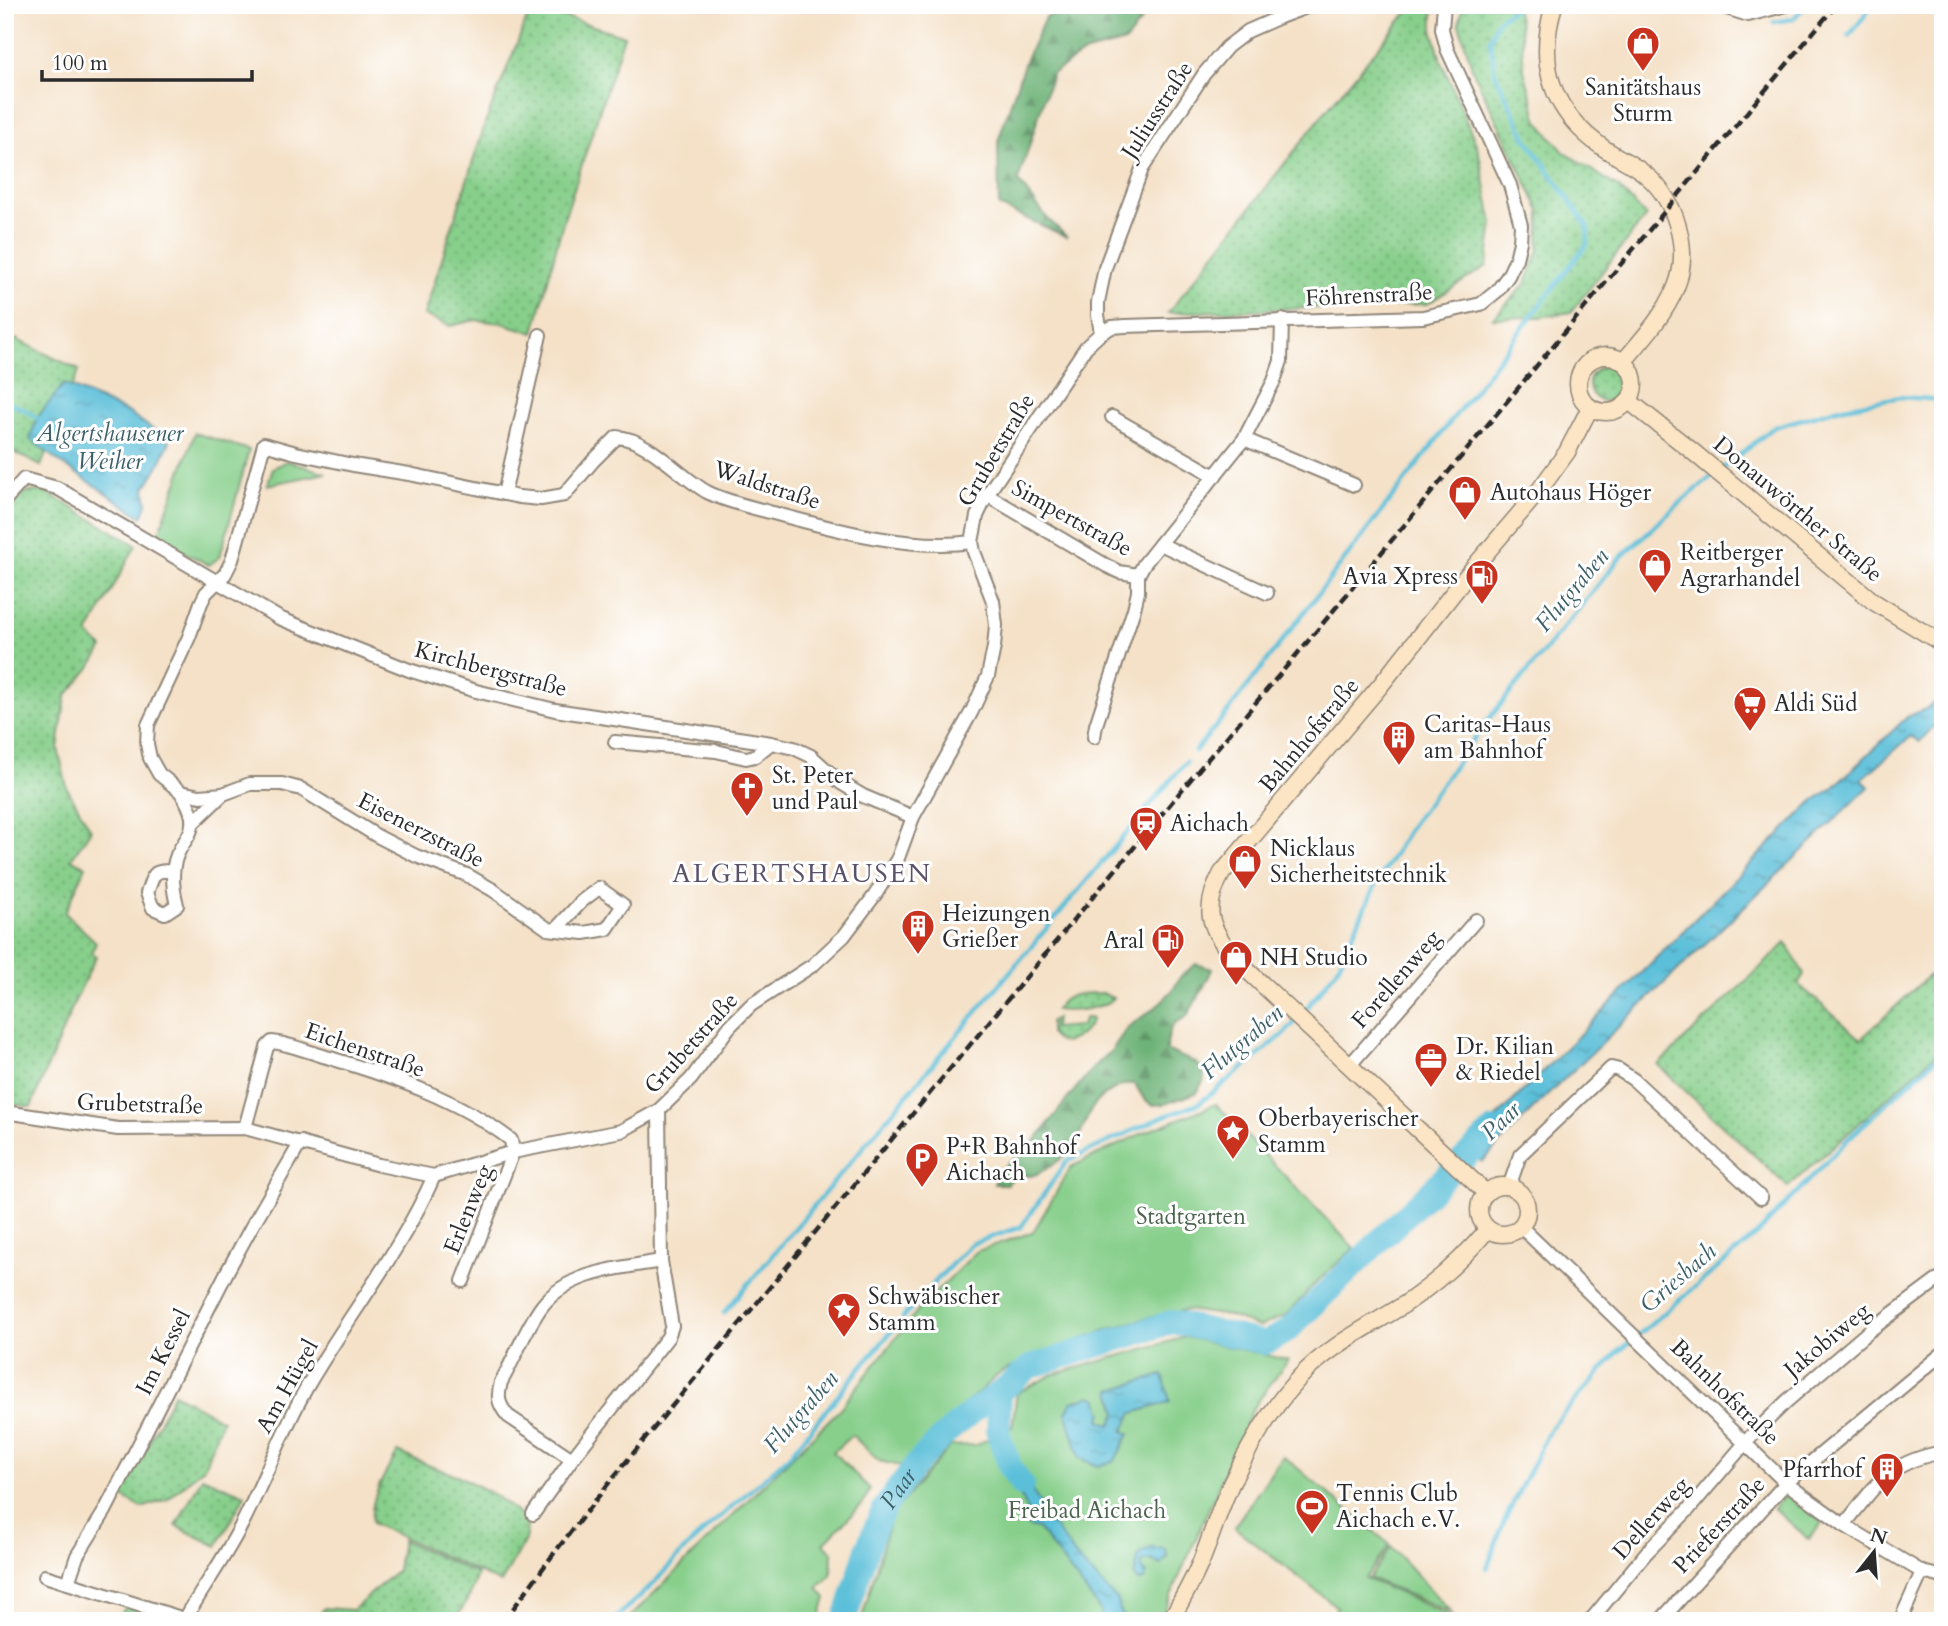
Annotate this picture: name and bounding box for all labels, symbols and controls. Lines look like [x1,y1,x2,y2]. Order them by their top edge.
shop icon: Sanitätshaus Sturm [1624,24,1662,73]
scale bar [42,38,252,82]
text: 100 m [52,49,108,78]
street label: Juliusstraße [1112,55,1200,167]
place label: Sanitätshaus Sturm [1585,72,1701,129]
street label: Föhrenstraße [1305,276,1433,314]
street label: Grubetstraße [950,388,1042,512]
water label: Algertshausener Weiher [35,417,185,478]
street label: Donauwörther Straße [1707,429,1889,589]
street label: Waldstraße [709,453,825,517]
street label: Simpertstraße [1006,472,1138,564]
shop icon: Autohaus Höger [1446,473,1484,522]
place label: Autohaus Höger [1490,477,1652,508]
place label: Reitberger Agrarhandel [1680,537,1800,594]
water label: Flutgraben [1527,541,1617,639]
shop icon: Reitberger Agrarhandel [1636,546,1674,595]
fuel station icon: Avia Xpress [1463,557,1501,606]
place label: Avia Xpress [1343,561,1458,592]
street label: Kirchbergstraße [411,634,571,704]
street label: Bahnhofstraße [1252,671,1366,799]
supermarket icon: Aldi Süd [1731,684,1769,733]
place label: Aldi Süd [1774,688,1858,719]
place label: Caritas-Haus am Bahnhof [1424,709,1551,766]
building icon: Caritas-Haus am Bahnhof [1380,718,1418,767]
place label: St. Peter und Paul [772,760,858,817]
church icon: St. Peter und Paul [728,769,766,818]
street label: Eisenerzstraße [352,785,490,875]
station icon: Aichach [1127,804,1165,853]
place label: Aichach [1170,808,1249,839]
place label: Nicklaus Sicherheitstechnik [1270,833,1448,890]
shop icon: Nicklaus Sicherheitstechnik [1226,842,1264,891]
district label: ALGERTSHAUSEN [672,856,932,891]
place label: Heizungen Grießer [942,898,1051,955]
building icon: Heizungen Grießer [899,907,937,956]
fuel station icon: Aral [1149,921,1187,970]
street label: Forellenweg [1344,923,1448,1035]
place label: Aral [1103,925,1144,956]
shop icon: NH Studio [1217,938,1255,987]
place label: NH Studio [1260,942,1368,973]
street label: Grubetstraße [637,986,745,1100]
water label: Flutgraben [1194,997,1291,1087]
street label: Eichenstraße [301,1015,429,1085]
place label: Dr. Kilian & Riedel [1456,1031,1554,1088]
office icon: Dr. Kilian & Riedel [1412,1040,1450,1089]
street label: Grubetstraße [76,1086,204,1122]
water label: Paar [1474,1093,1529,1148]
place label: Oberbayerischer Stamm [1258,1103,1419,1160]
place icon: Oberbayerischer Stamm [1214,1112,1252,1161]
place label: P+R Bahnhof Aichach [946,1131,1081,1188]
parking icon: P+R Bahnhof Aichach [903,1140,941,1189]
street label: Erlenweg [436,1160,500,1258]
park label: Stadtgarten [1136,1201,1246,1232]
water label: Griesbach [1633,1235,1724,1320]
place label: Schwäbischer Stamm [868,1281,1000,1338]
place icon: Schwäbischer Stamm [825,1290,863,1339]
street label: Jakobiweg [1775,1295,1877,1387]
street label: Im Kessel [128,1304,198,1400]
street label: Bahnhofstraße [1664,1332,1786,1452]
street label: Am Hügel [248,1333,326,1439]
water label: Flutgraben [756,1363,846,1460]
building icon: Pfarrhof [1868,1450,1906,1499]
place label: Pfarrhof [1783,1454,1866,1485]
water label: Paar [872,1460,925,1516]
street label: Dellerweg [1606,1470,1697,1566]
street label: Prieferstraße [1666,1470,1772,1580]
place label: Tennis Club Aichach e.V. [1336,1478,1460,1535]
sports icon: Tennis Club Aichach e.V. [1293,1487,1331,1536]
park label: Freibad Aichach [1008,1495,1166,1526]
north arrow [1840,1518,1910,1588]
text: N [1867,1522,1891,1552]

